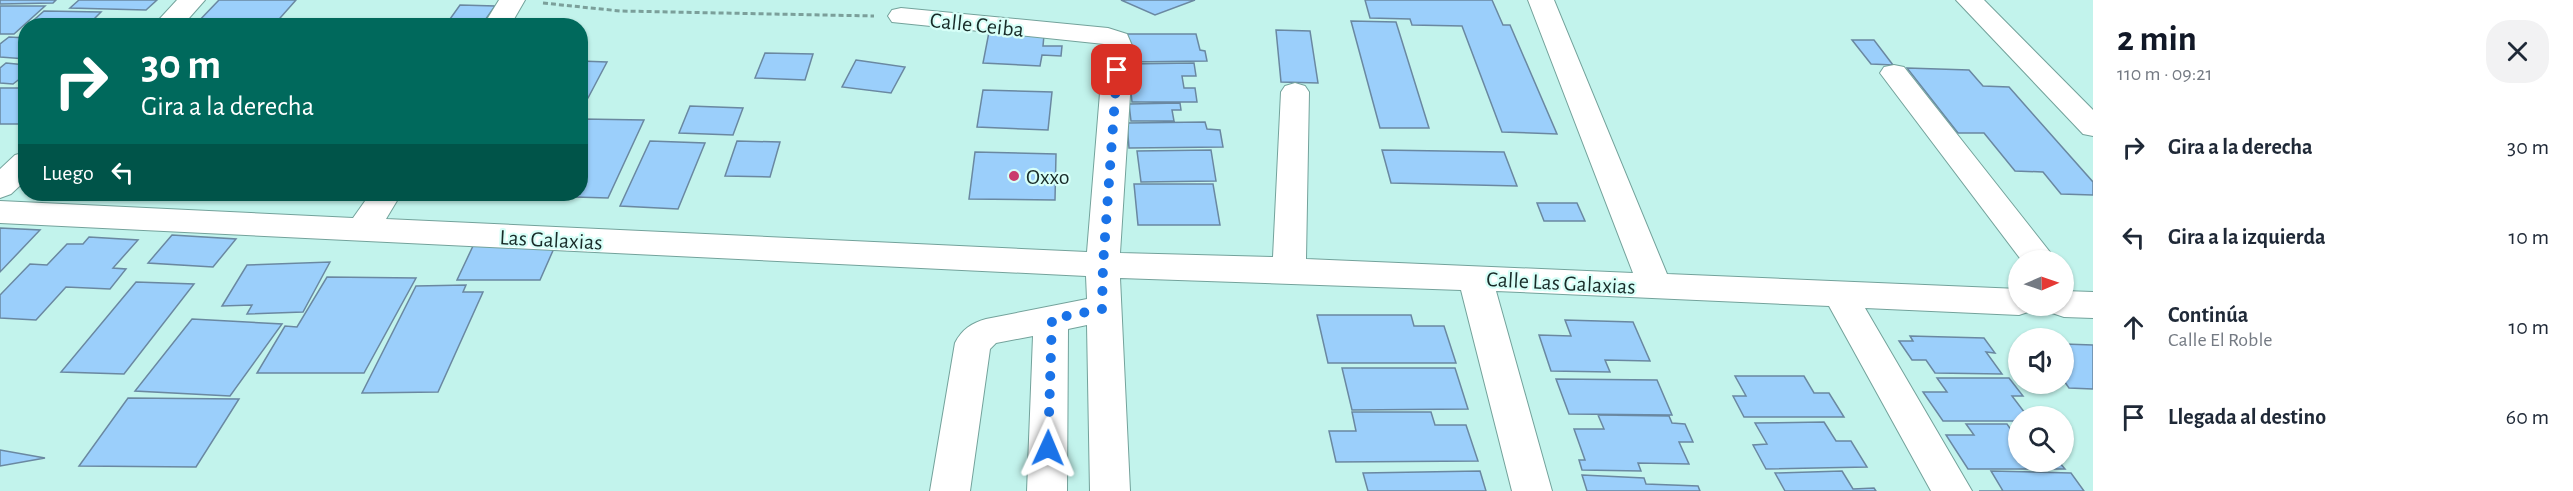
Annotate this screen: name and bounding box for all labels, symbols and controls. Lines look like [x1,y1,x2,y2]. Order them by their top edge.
street label: Calle Ceiba [929,9,1025,41]
button: close [2486,20,2549,83]
text: 2 min [2117,21,2197,57]
icon: right [42,42,120,120]
text: 30 m [141,44,221,86]
pin [1091,44,1142,95]
icon: arrive [1100,53,1133,86]
text: 110 m · 09:21 [2117,64,2212,84]
text: Gira a la derecha [141,93,314,120]
icon: right [2117,131,2150,164]
text: Gira a la derecha [2168,136,2313,158]
text: 30 m [2507,136,2549,158]
icon: left [106,156,139,189]
text: Luego [42,162,94,184]
place label: Oxxo [1026,166,1070,188]
marker: Oxxo [1007,169,1021,183]
icon: left [2117,221,2150,254]
street label: Las Galaxias [499,226,603,254]
text: Gira a la izquierda [2168,226,2326,248]
text: 10 m [2509,226,2549,248]
north arrow [2008,250,2074,316]
map controls [2008,250,2074,472]
street label: Calle Las Galaxias [1486,268,1636,298]
text: Continúa [2168,304,2248,326]
icon: ahead [2117,311,2150,344]
text: 10 m [2509,316,2549,338]
button: sound [2008,328,2074,394]
text: Calle El Roble [2168,330,2273,350]
icon: arrive [2117,401,2150,434]
button: search [2008,406,2074,472]
text: Llegada al destino [2168,406,2326,428]
text: 60 m [2506,406,2549,428]
position arrow [1016,416,1080,480]

